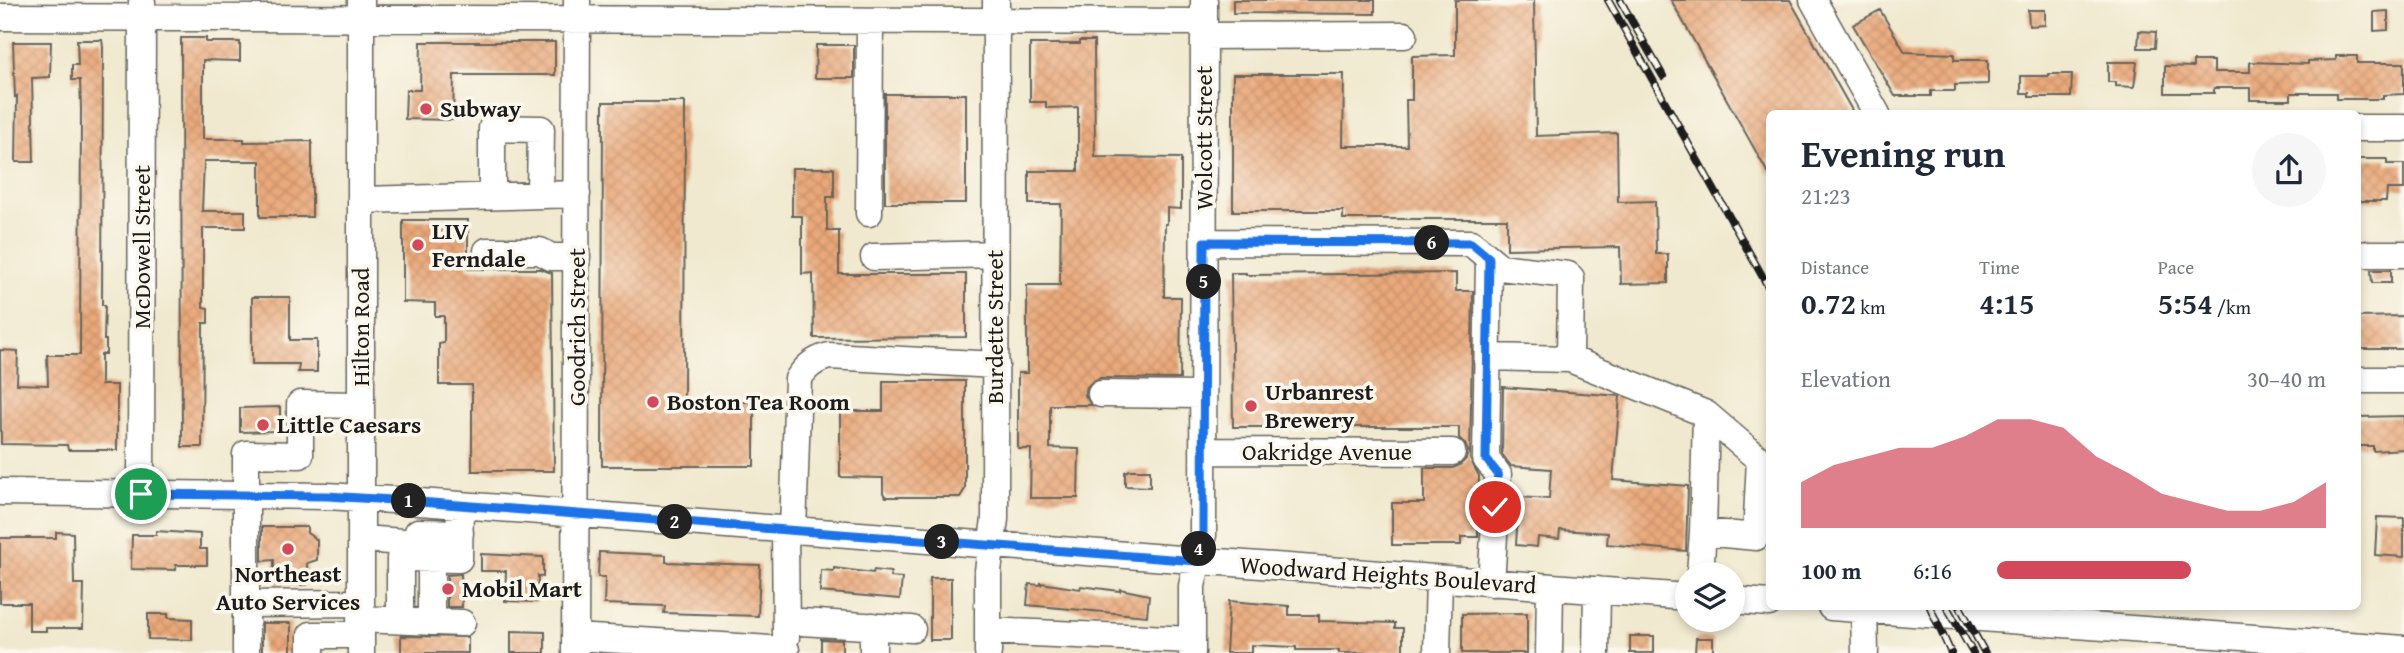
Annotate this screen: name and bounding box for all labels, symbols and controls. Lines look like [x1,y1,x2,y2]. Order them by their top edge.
street label: Wolcott Street [1186,65,1221,210]
place label: Subway [440,91,522,126]
marker: Subway [418,101,434,117]
text: Evening run [1801,125,2005,181]
button: share [2252,133,2326,207]
street label: McDowell Street [124,164,159,329]
text: 21:23 [1801,179,1851,212]
place label: LIV Ferndale [432,213,526,276]
pin: 6 [1414,226,1450,260]
text: 6 [1427,228,1436,256]
marker: LIV Ferndale [410,237,426,253]
street label: Goodrich Street [559,248,594,406]
street label: Burdette Street [977,249,1012,404]
text: Distance [1801,253,1869,281]
text: Time [1979,253,2020,281]
text: Pace [2158,253,2194,281]
pin: 5 [1186,264,1222,300]
street label: Hilton Road [343,267,378,387]
text: 5 [1199,267,1208,295]
text: 0.72 [1801,281,1856,325]
text: 4:15 [1979,281,2034,325]
text: 5:54 [2158,281,2213,325]
text: km [1856,293,1885,321]
text: /km [2213,293,2251,321]
text: Elevation [1801,362,1891,395]
text: 30–40 m [2247,362,2326,395]
place label: Urbanrest Brewery [1265,374,1374,437]
place label: Boston Tea Room [667,384,850,419]
marker: Boston Tea Room [645,394,661,410]
marker: Urbanrest Brewery [1243,398,1259,414]
place label: Little Caesars [277,407,421,442]
marker: Little Caesars [255,417,271,433]
street label: Oakridge Avenue [1242,434,1412,469]
pin [111,464,171,524]
icon: arrive [122,475,160,513]
pin [1465,477,1525,537]
pin: 1 [392,484,426,518]
text: 1 [404,486,413,514]
icon: check [1476,488,1514,526]
pin: 2 [658,504,692,540]
text: 2 [670,507,679,535]
pin: 3 [925,524,960,560]
text: 3 [937,527,946,555]
pin: 4 [1182,532,1216,566]
text: 4 [1194,534,1203,562]
marker: Northeast Auto Services [280,541,296,557]
street label: Woodward Heights Boulevard [1239,547,1538,602]
text: 100 m [1801,554,1862,587]
text: 6:16 [1913,554,1952,587]
place label: Northeast Auto Services [216,556,360,619]
map controls [1675,562,1745,632]
button: layers [1675,562,1745,632]
place label: Mobil Mart [462,571,582,606]
marker: Mobil Mart [440,581,456,597]

